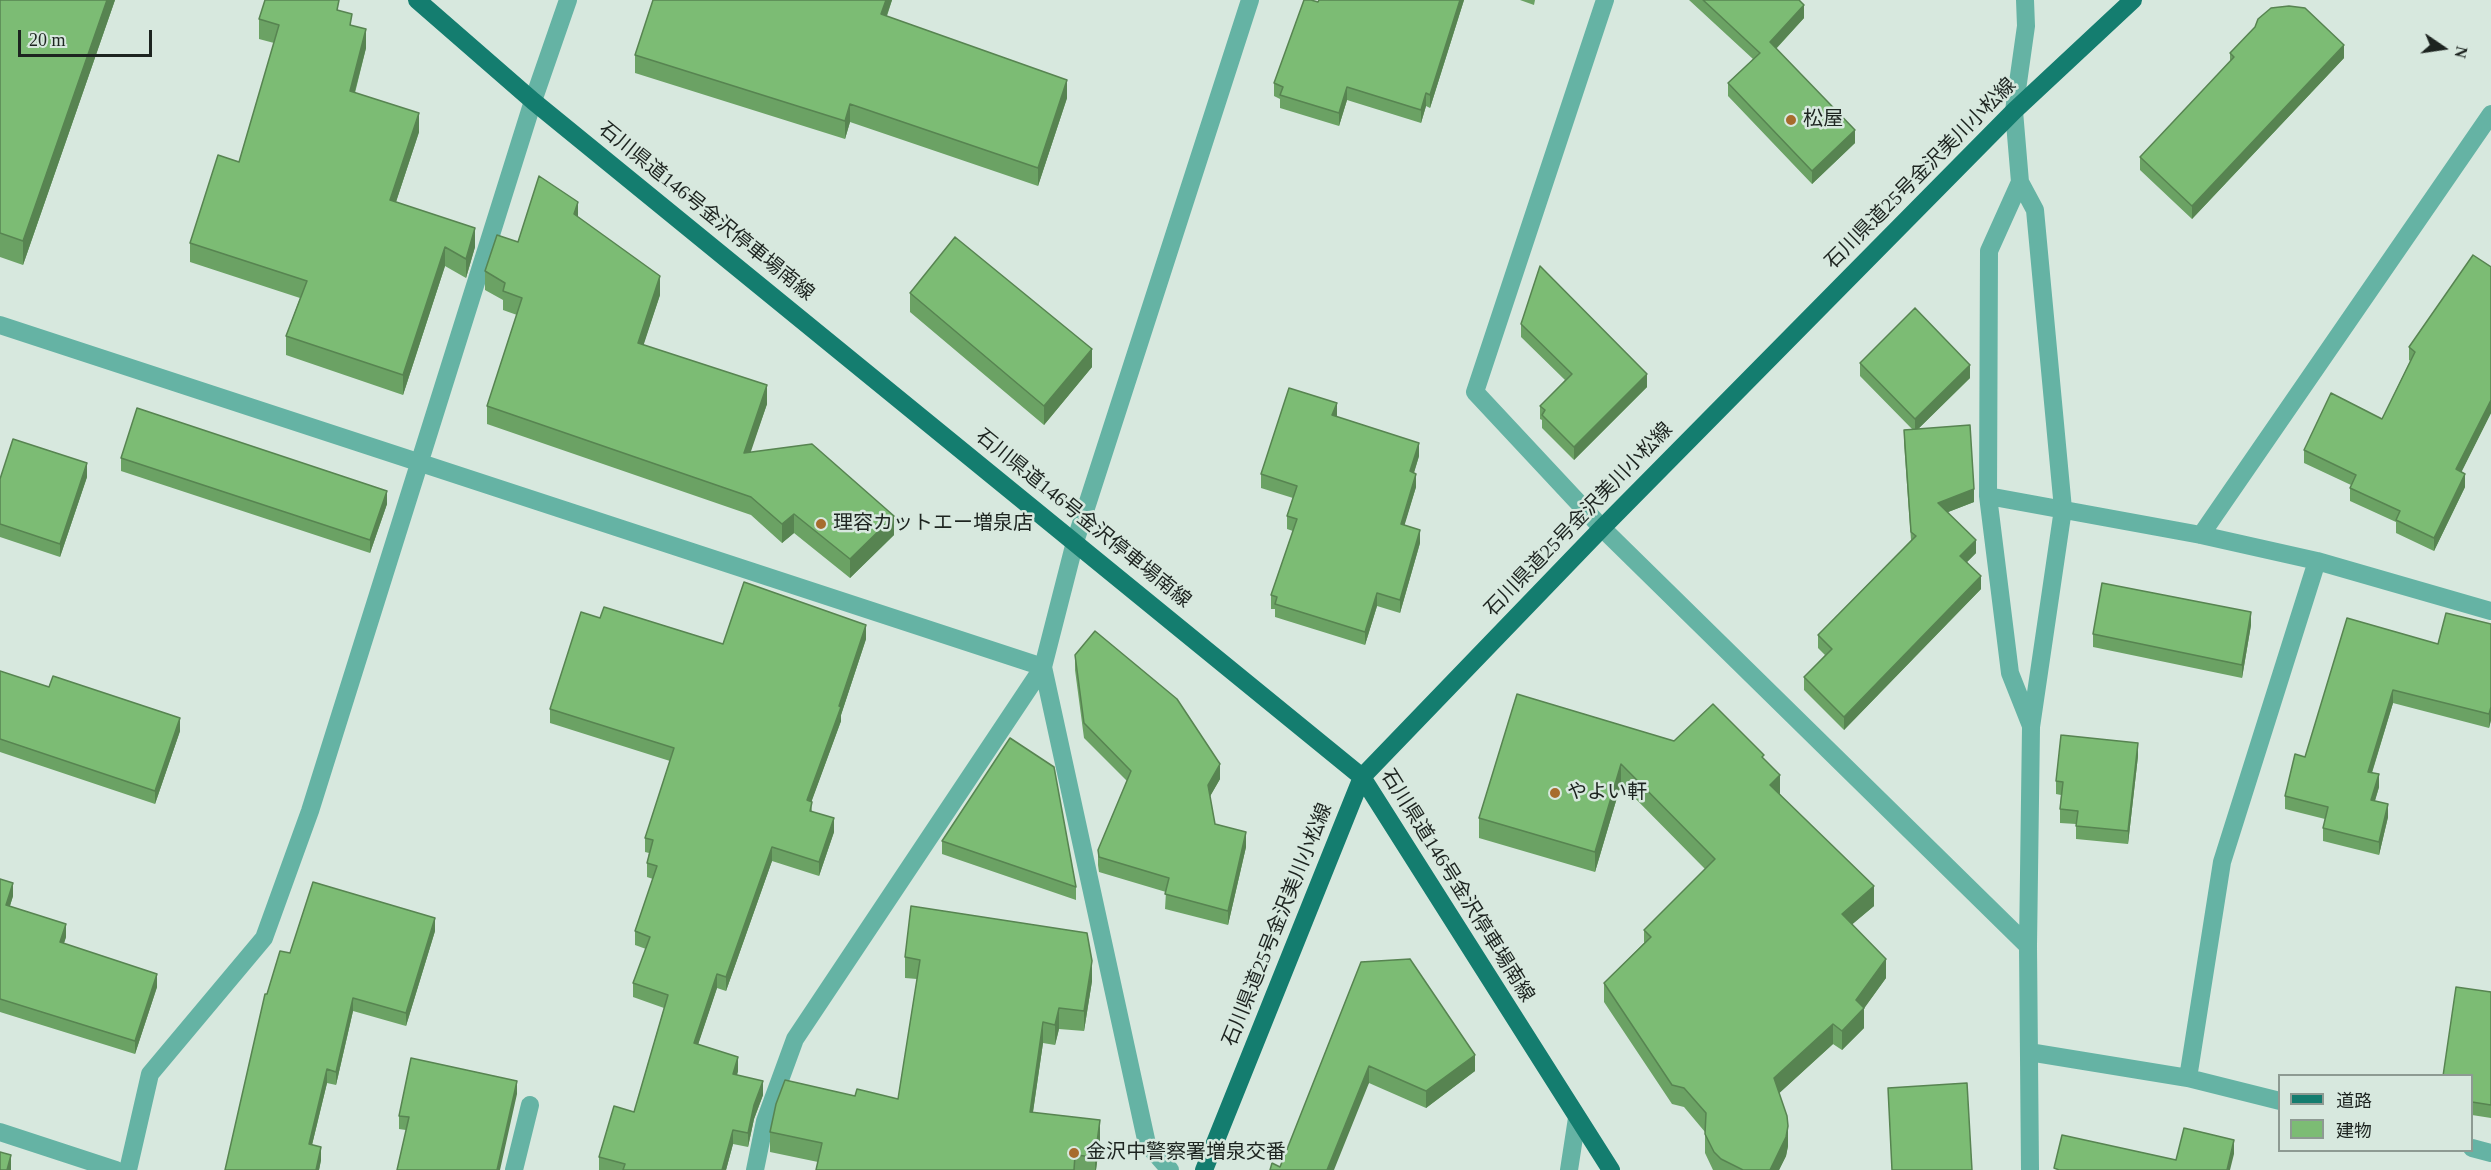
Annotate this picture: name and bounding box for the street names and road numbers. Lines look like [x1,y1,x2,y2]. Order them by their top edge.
street label: 石川県道25号金沢美川小松線 [1821,74,2021,274]
street label: 石川県道146号金沢停車場南線 [594,118,818,306]
street label: 石川県道25号金沢美川小松線 [1480,418,1678,622]
street label: 石川県道146号金沢停車場南線 [971,425,1195,613]
street label: 石川県道146号金沢停車場南線 [1375,765,1539,1007]
street label: 石川県道25号金沢美川小松線 [1218,800,1338,1050]

